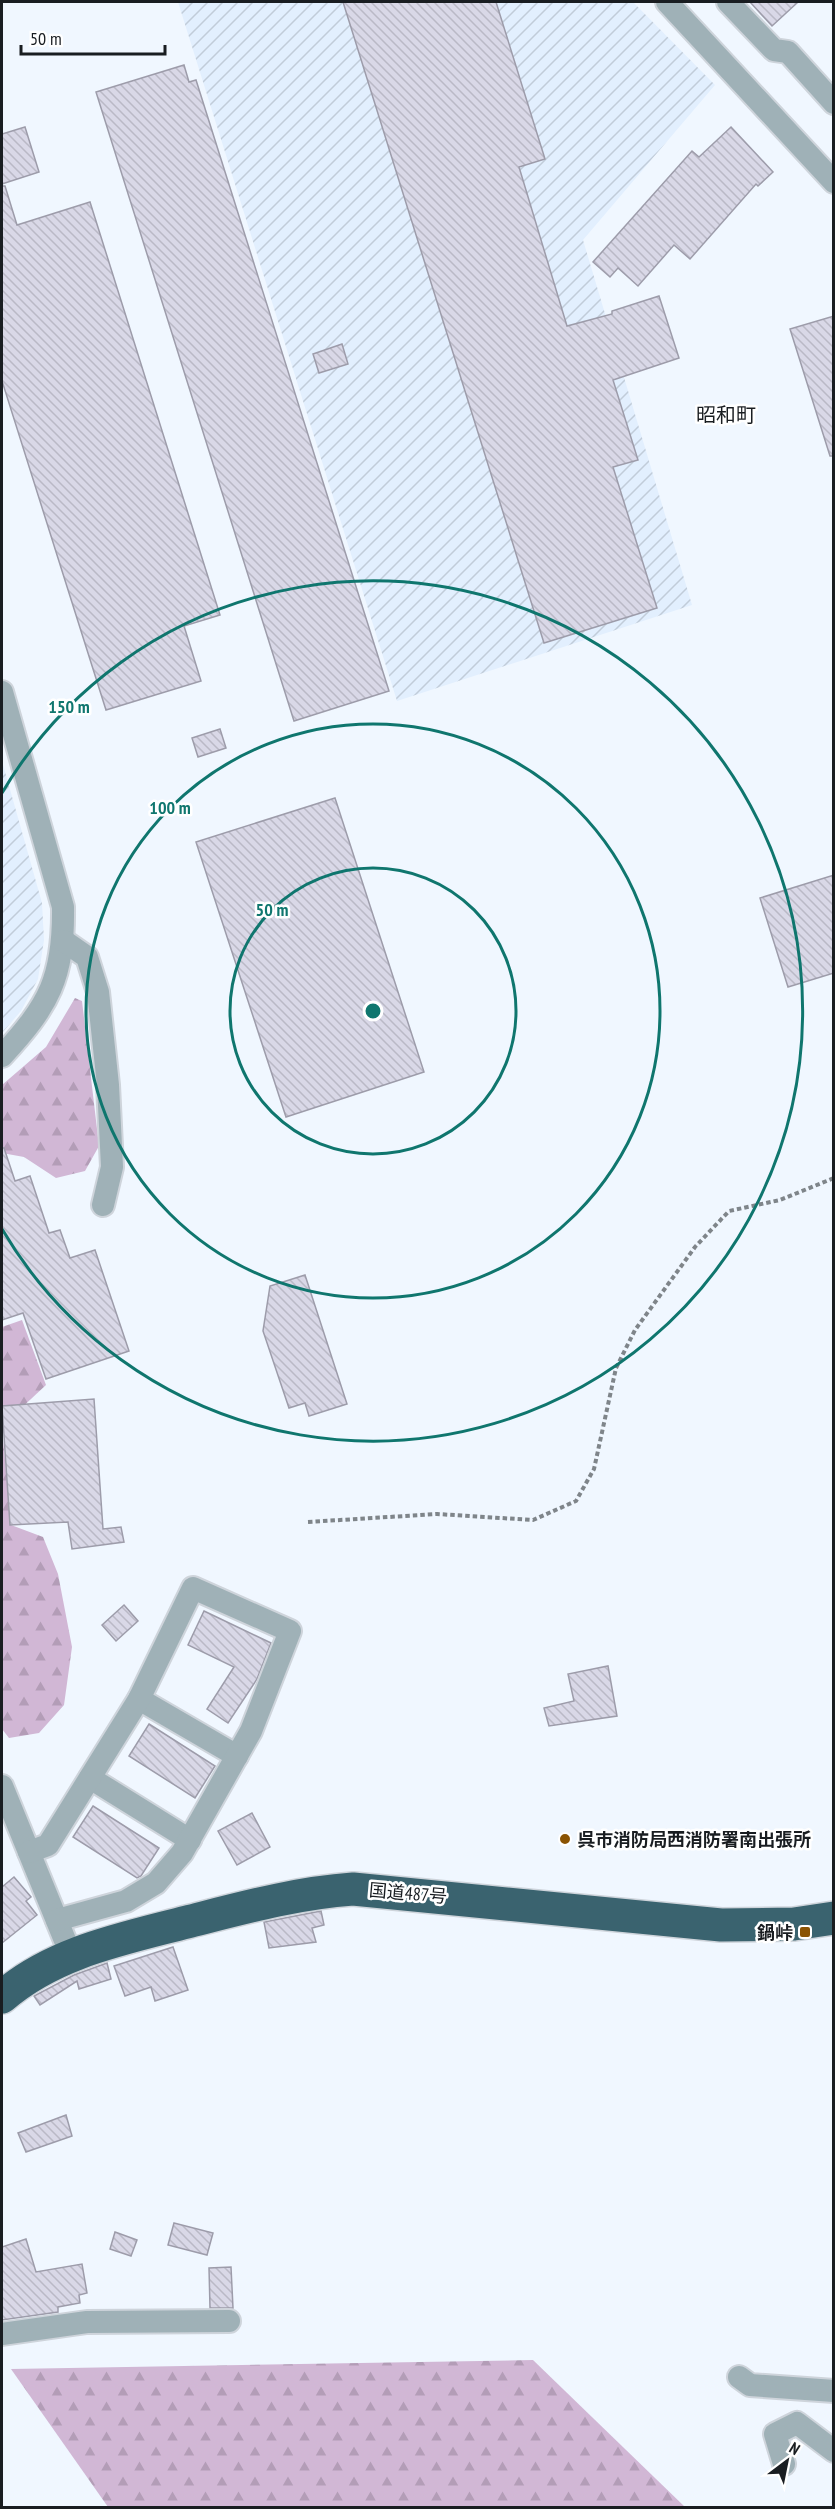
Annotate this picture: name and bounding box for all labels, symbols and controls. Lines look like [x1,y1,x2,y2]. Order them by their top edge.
scale bar [21,18,165,56]
text: 50 m [30,27,62,50]
district label: 昭和町 [696,402,756,428]
text: 150 m [48,695,90,718]
text: 100 m [149,796,191,819]
text: 50 m [256,898,288,921]
centre of rings [363,1001,383,1021]
place label: 呉市消防局西消防署南出張所 [577,1828,811,1851]
marker: 呉市消防局西消防署南出張所 [558,1832,572,1846]
street label: 国道487号 [368,1878,448,1908]
place label: 鍋峠 [757,1921,793,1944]
marker: 鍋峠 [798,1925,812,1939]
north arrow [757,2431,817,2491]
text: N [786,2438,804,2459]

